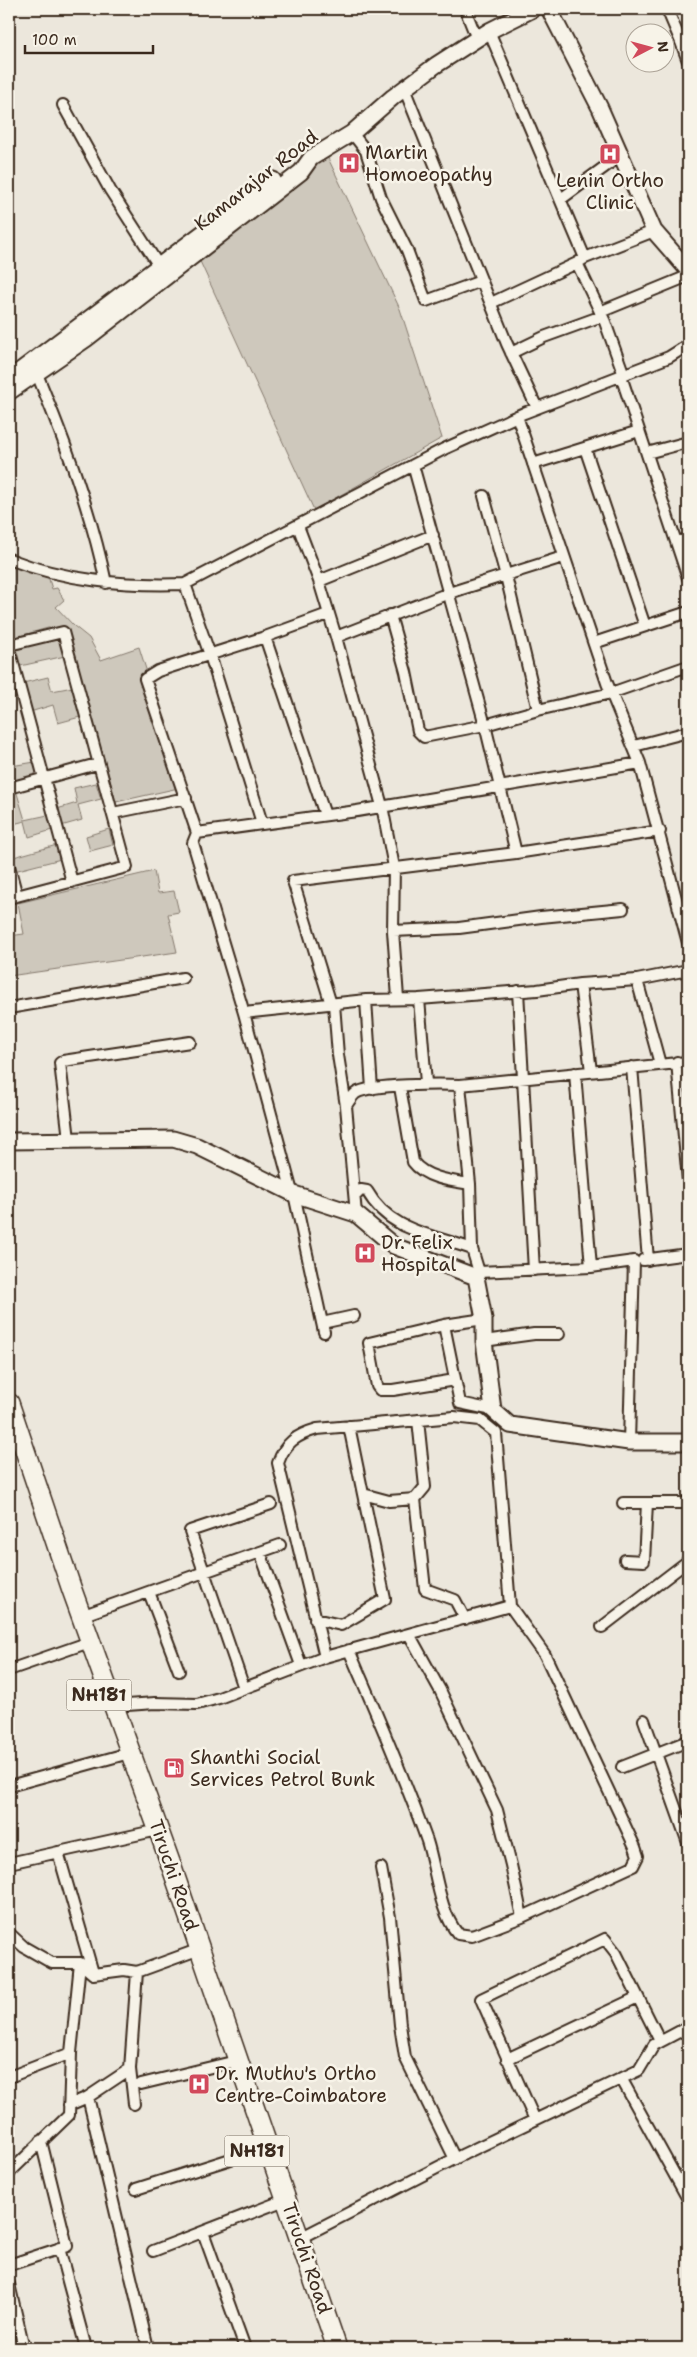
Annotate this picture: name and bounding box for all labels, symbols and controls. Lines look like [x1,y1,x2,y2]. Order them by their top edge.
scale bar [25,22,152,54]
north arrow [624,22,674,72]
text: 100 m [32,30,77,50]
text: N [653,40,672,53]
street label: Kamarajar Road [189,124,323,236]
place label: Martin Homoeopathy [365,140,493,187]
hospital icon: Lenin Ortho Clinic [598,142,622,166]
hospital icon: Martin Homoeopathy [337,151,361,175]
place label: Lenin Ortho Clinic [556,168,664,215]
place label: Dr. Felix Hospital [381,1230,456,1277]
hospital icon: Dr. Felix Hospital [353,1241,377,1265]
road number: NH181 [66,1680,132,1710]
place label: Shanthi Social Services Petrol Bunk [190,1745,376,1792]
fuel station icon: Shanthi Social Services Petrol Bunk [162,1756,186,1780]
street label: Tiruchi Road [143,1816,205,1934]
place label: Dr. Muthu's Ortho Centre-Coimbatore [215,2061,387,2108]
hospital icon: Dr. Muthu's Ortho Centre-Coimbatore [187,2072,211,2096]
road number: NH181 [224,2136,290,2166]
street label: Tiruchi Road [276,2199,338,2317]

